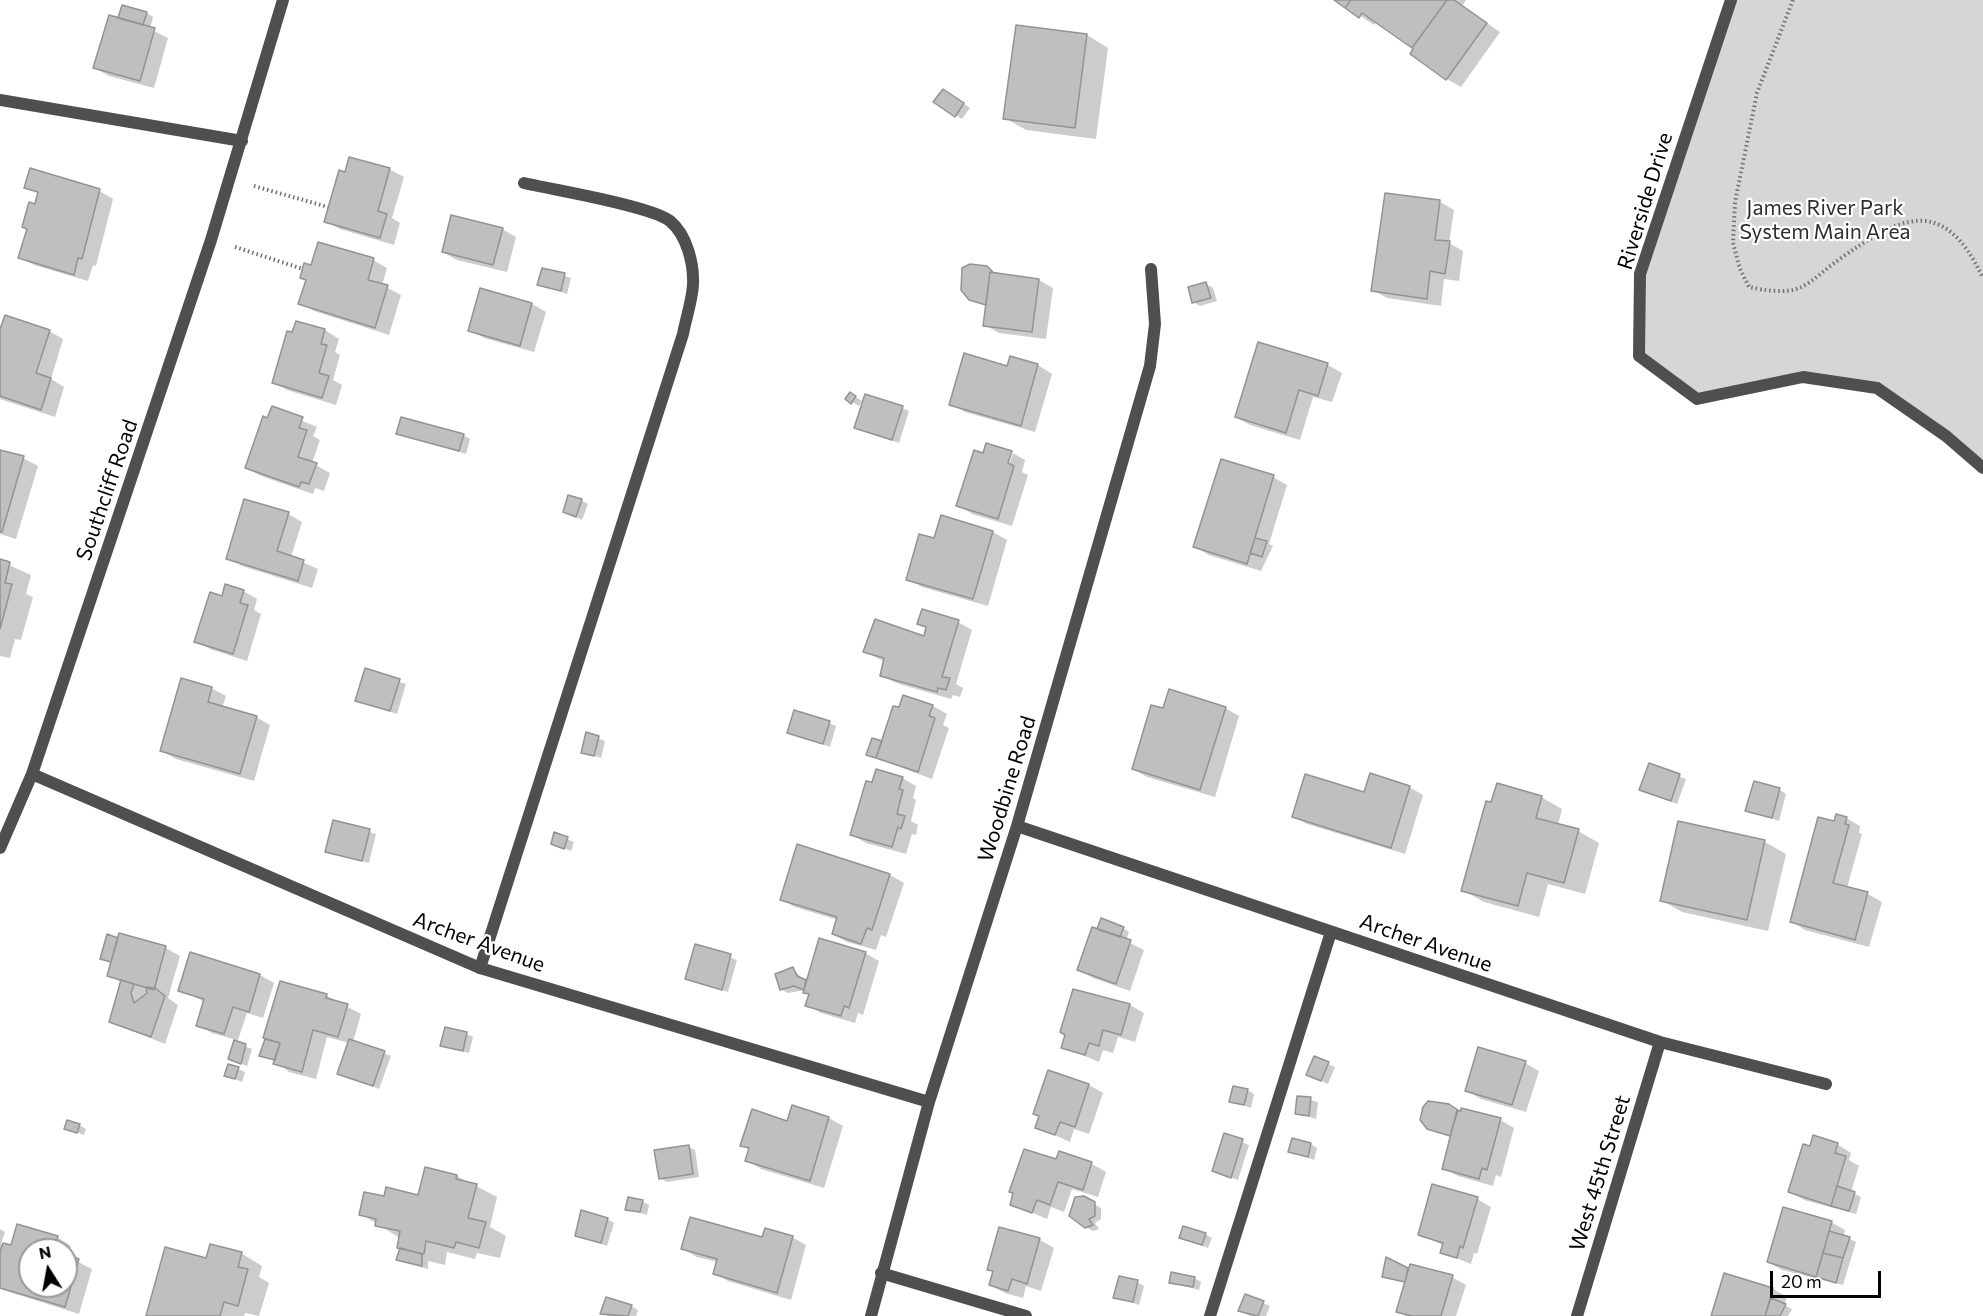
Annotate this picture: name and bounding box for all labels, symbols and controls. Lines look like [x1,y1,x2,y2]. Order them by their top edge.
street label: Riverside Drive [1612,129,1678,273]
park label: James River Park System Main Area [1740,195,1910,245]
street label: Southcliff Road [71,416,143,564]
street label: Woodbine Road [973,713,1041,865]
street label: Archer Avenue [410,906,548,978]
street label: Archer Avenue [1356,909,1496,977]
street label: West 45th Street [1564,1092,1636,1254]
north arrow [18,1238,78,1298]
text: N [37,1241,53,1262]
scale bar [1773,1259,1884,1297]
text: 20 m [1781,1270,1822,1292]

